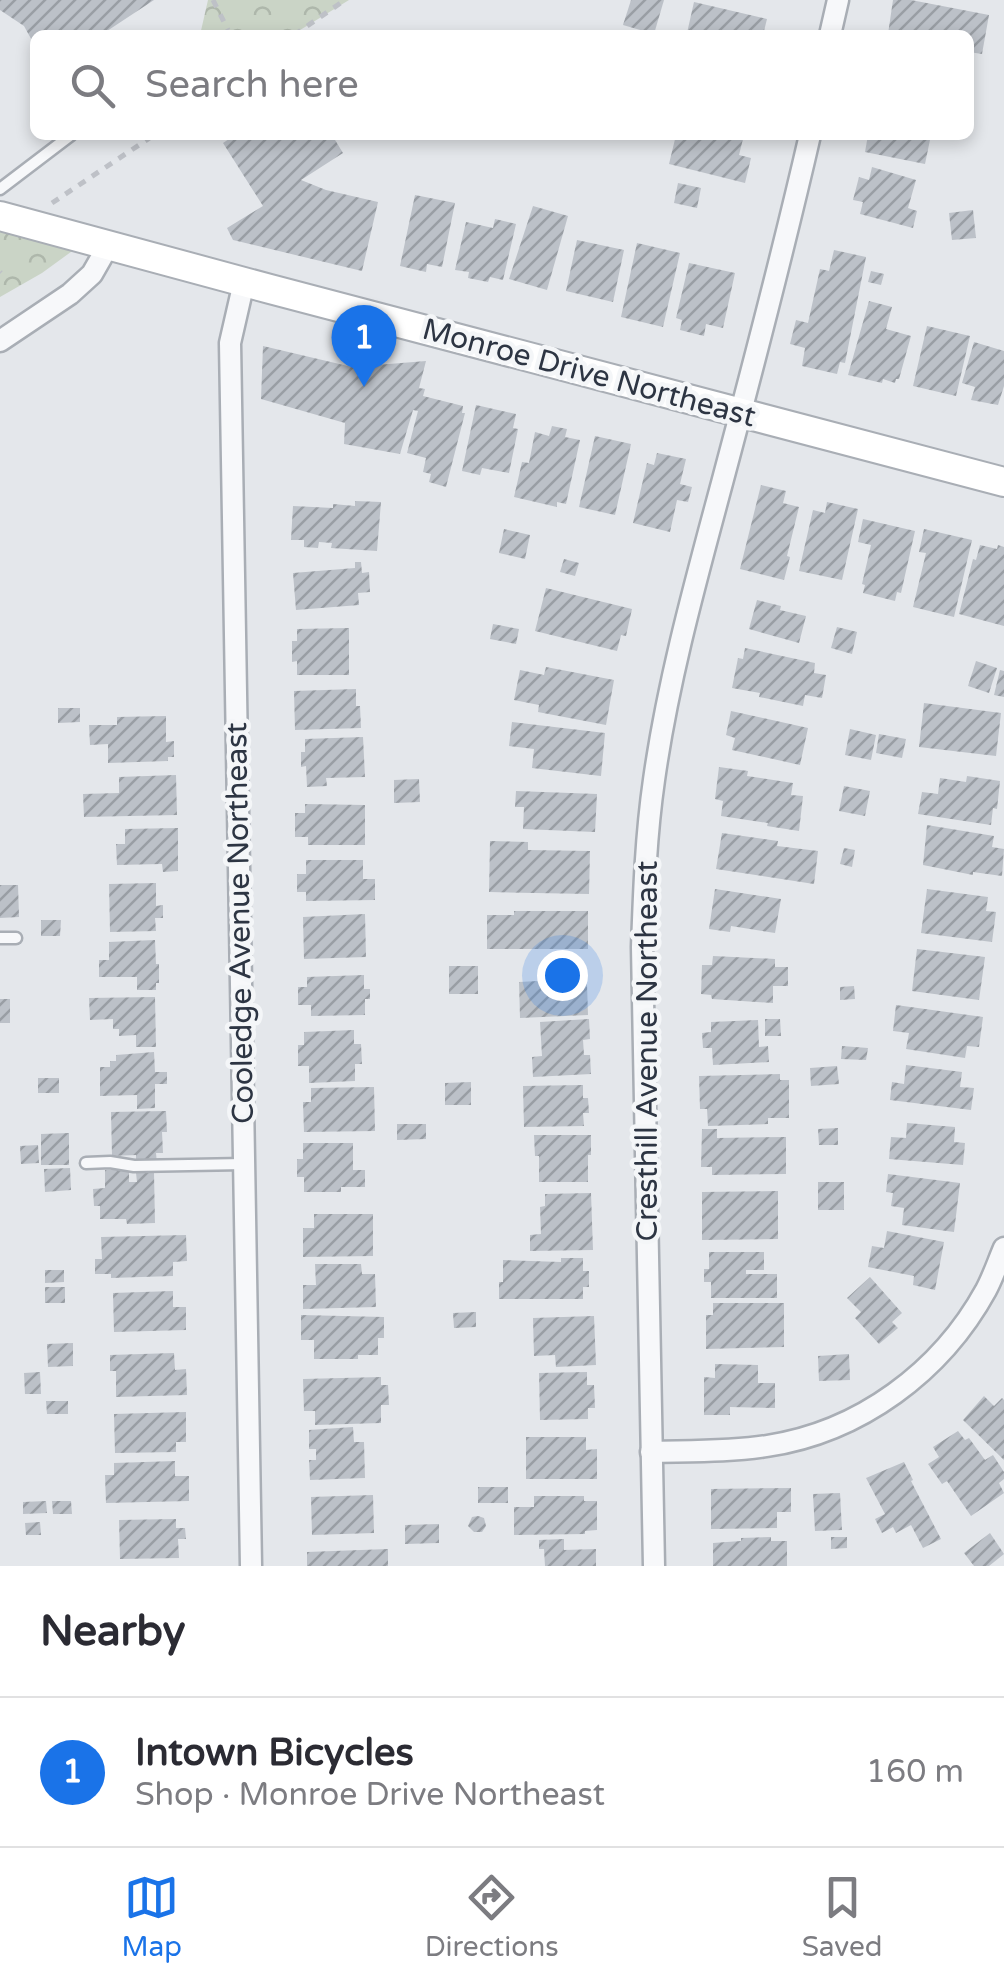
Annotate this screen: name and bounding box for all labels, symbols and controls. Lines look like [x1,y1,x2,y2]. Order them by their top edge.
search box [30,30,974,140]
icon: search [65,58,120,113]
text: Search here [145,62,359,108]
pin: 1 [332,304,396,387]
street label: Monroe Drive Northeast [418,311,760,435]
street label: Cooledge Avenue Northeast [218,722,262,1124]
street label: Cresthill Avenue Northeast [629,861,666,1241]
your location [537,950,588,1001]
text: Nearby [40,1606,185,1657]
text: Intown Bicycles [135,1730,414,1776]
text: 1 [62,1753,83,1791]
text: 160 m [866,1753,964,1791]
text: Shop · Monroe Drive Northeast [135,1776,605,1814]
tab: Map [121,1870,182,1964]
tab: Directions [425,1870,559,1964]
tab: Saved [802,1870,883,1964]

